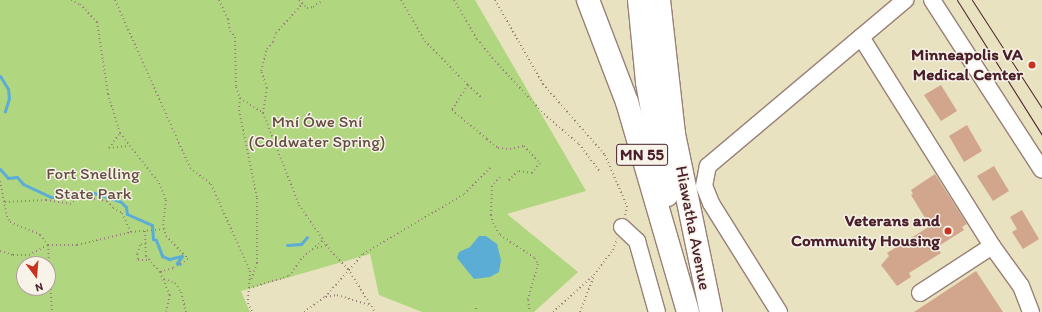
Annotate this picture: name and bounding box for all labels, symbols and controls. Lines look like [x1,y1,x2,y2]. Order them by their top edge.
place label: Minneapolis VA Medical Center [911,45,1023,85]
marker: Minneapolis VA Medical Center [1026,59,1038,71]
park label: Mní Ówe Sní (Coldwater Spring) [248,112,386,152]
road number: MN 55 [616,141,668,169]
park label: Fort Snelling State Park [46,164,140,204]
street label: Hiawatha Avenue [671,164,715,292]
place label: Veterans and Community Housing [792,211,940,251]
marker: Veterans and Community Housing [943,226,953,236]
north arrow [16,256,56,296]
text: N [34,280,45,294]

